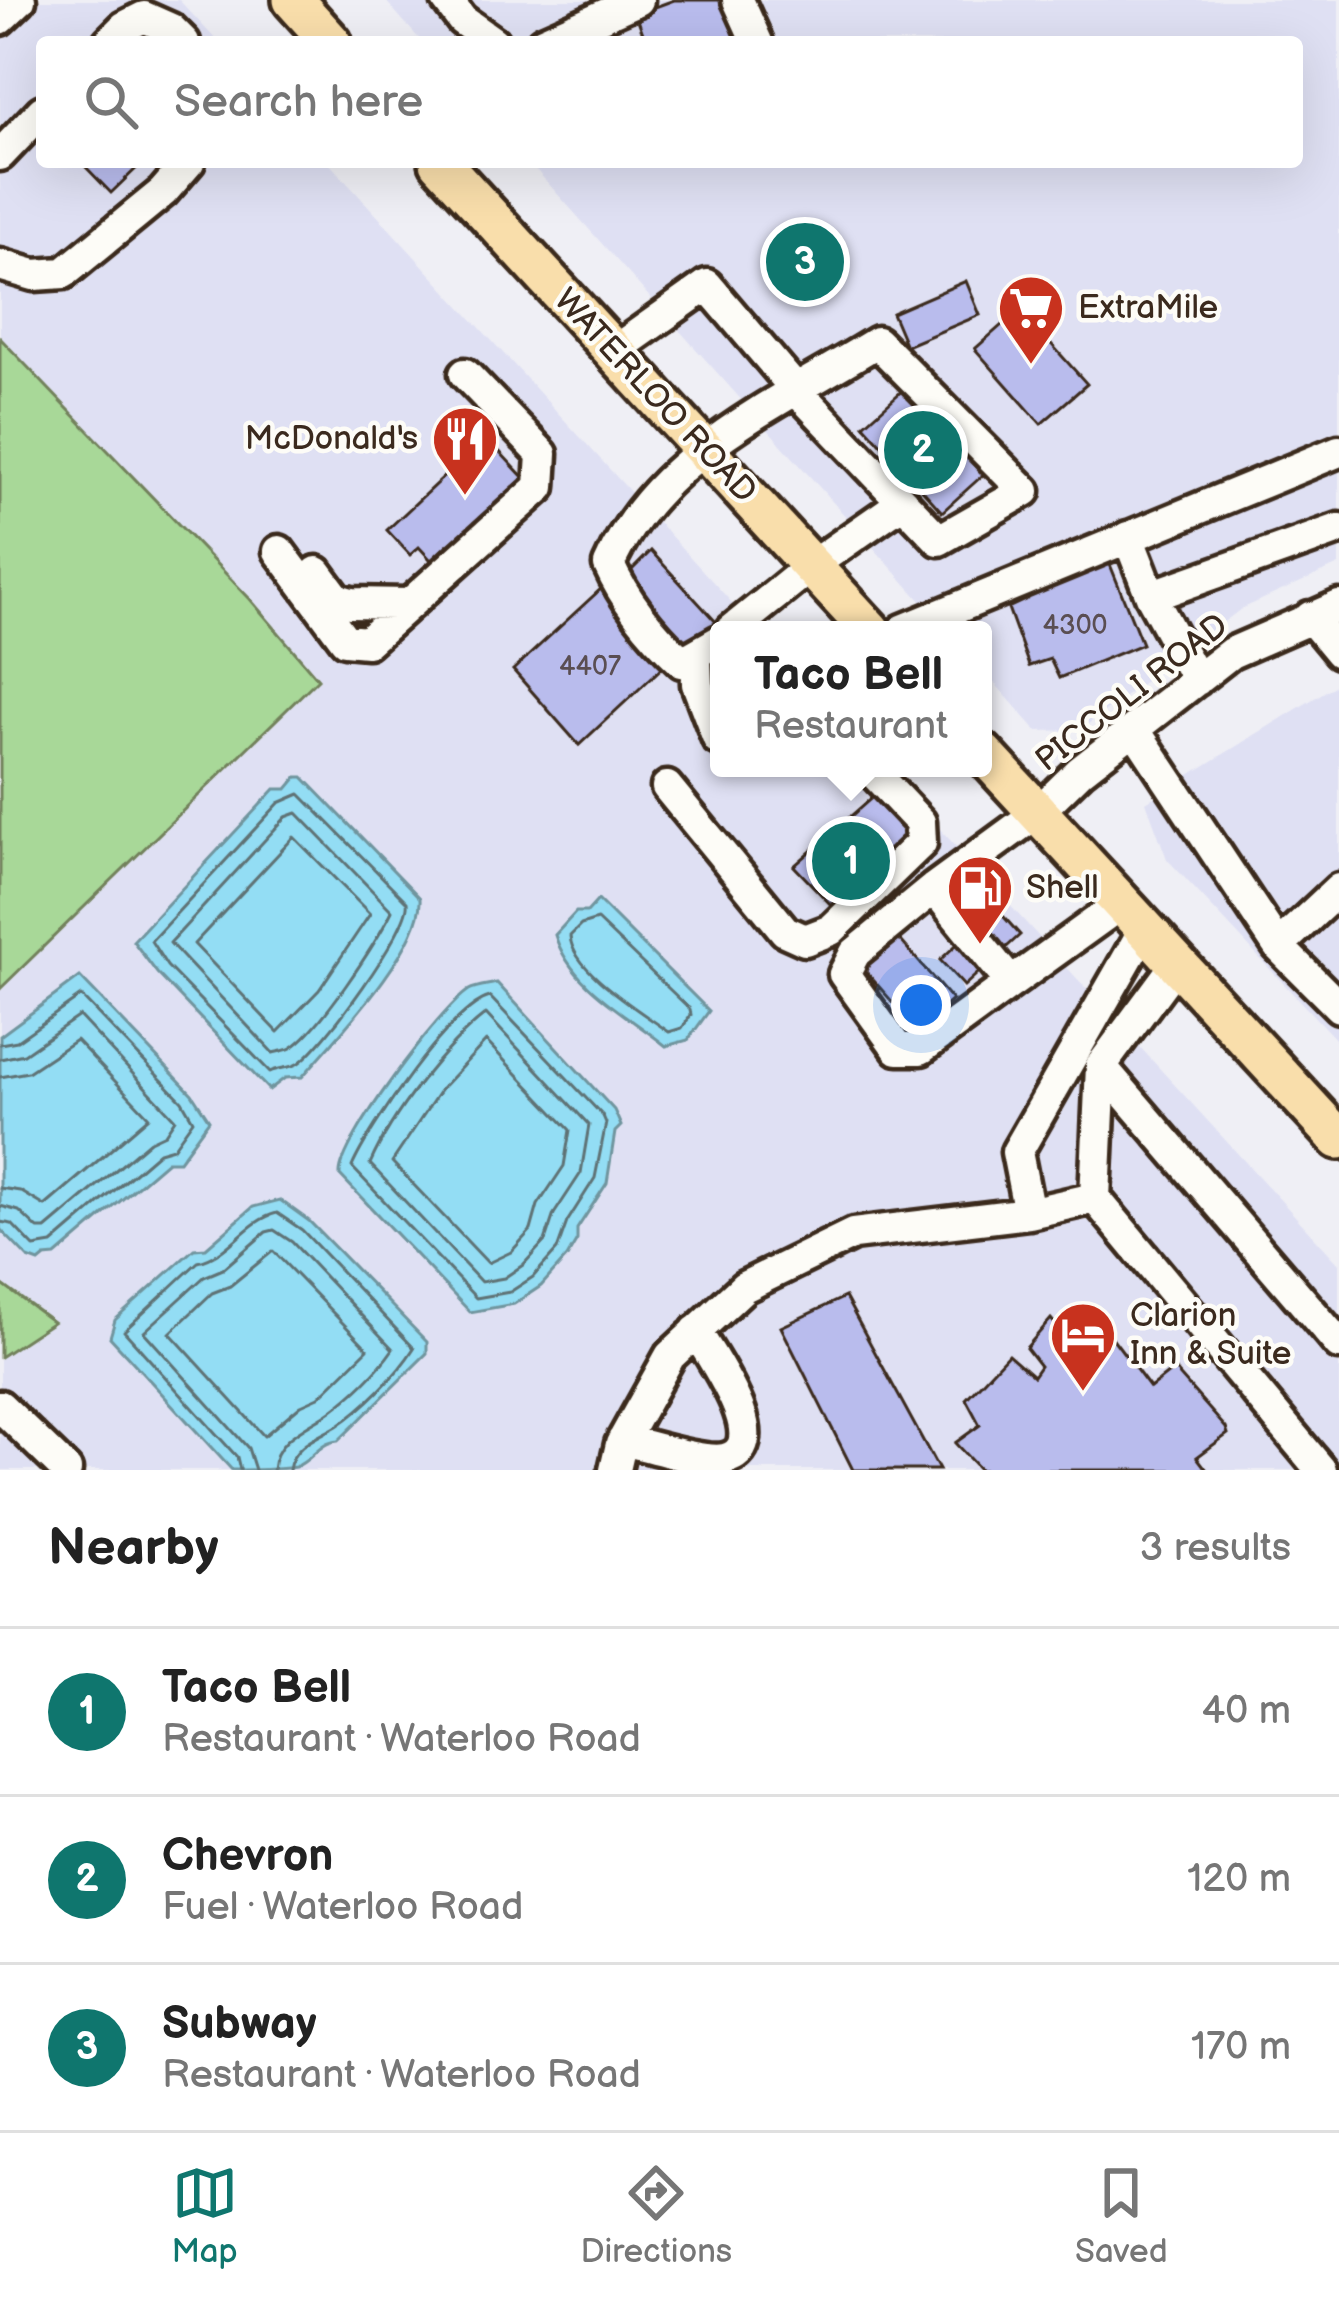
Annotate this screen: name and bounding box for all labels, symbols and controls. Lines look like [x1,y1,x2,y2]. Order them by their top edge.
search box [36,36,1303,168]
icon: search [78,69,144,135]
text: Search here [174,75,423,130]
pin: 3 [766,217,844,307]
supermarket icon: ExtraMile [996,273,1066,367]
street label: WATERLOO ROAD [546,281,764,511]
place label: ExtraMile [1078,288,1218,328]
restaurant icon: McDonald's [430,404,500,498]
pin: 2 [884,405,962,495]
place label: McDonald's [245,419,418,459]
street label: PICCOLI ROAD [1028,606,1236,780]
house number: 4300 [1043,610,1107,642]
popup [710,621,992,777]
text: Taco Bell [754,648,943,703]
house number: 4407 [559,651,622,683]
text: Restaurant [754,703,948,750]
pin: 1 [812,816,890,906]
fuel station icon: Shell [945,853,1015,947]
place label: Shell [1026,868,1099,908]
your location [891,975,951,1035]
place label: Clarion Inn & Suite [1130,1296,1291,1374]
hotel icon: Clarion Inn & Suite [1048,1300,1118,1394]
text: Nearby [48,1518,219,1579]
text: 3 results [1139,1525,1291,1572]
text: Taco Bell [162,1661,351,1716]
text: 1 [79,1688,95,1735]
text: 40 m [1201,1688,1291,1735]
text: Restaurant · Waterloo Road [162,1716,641,1763]
text: Chevron [162,1829,333,1884]
text: 2 [75,1856,99,1903]
text: 120 m [1187,1856,1291,1903]
text: Fuel · Waterloo Road [162,1884,523,1931]
text: Subway [162,1997,317,2052]
text: 3 [76,2024,98,2071]
text: 170 m [1191,2024,1291,2071]
text: Restaurant · Waterloo Road [162,2052,641,2099]
tab: Map [171,2160,238,2272]
tab: Directions [580,2160,732,2272]
tab: Saved [1075,2160,1168,2272]

